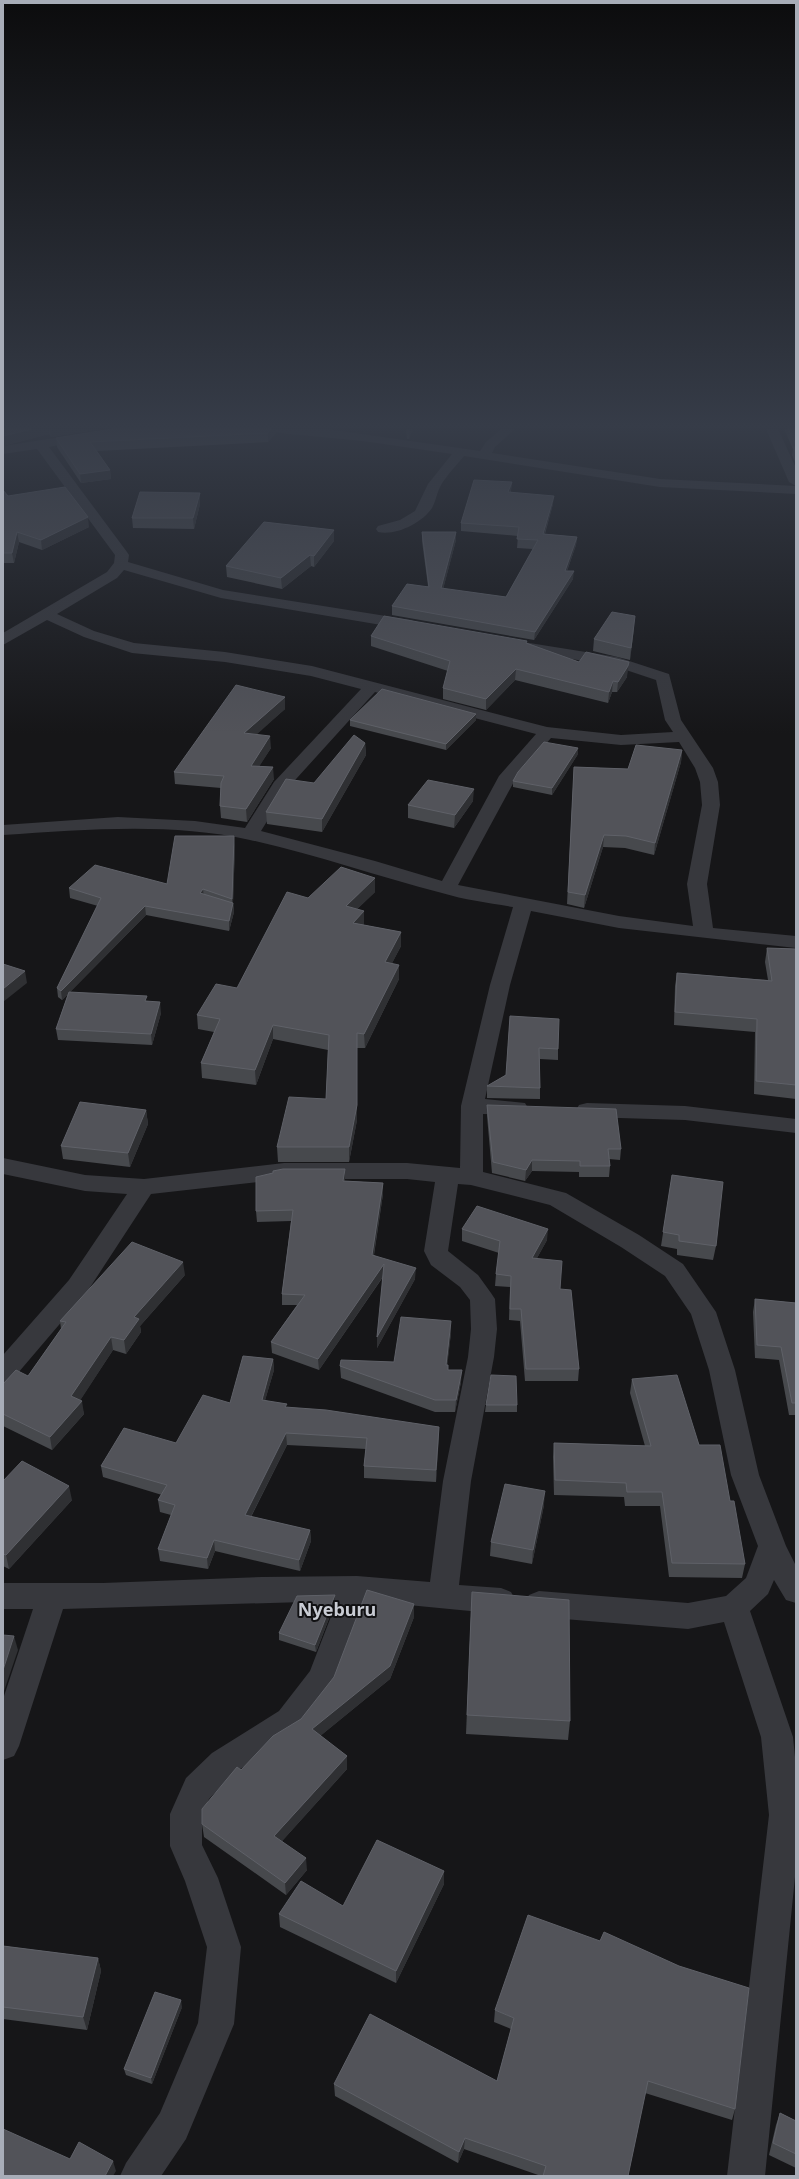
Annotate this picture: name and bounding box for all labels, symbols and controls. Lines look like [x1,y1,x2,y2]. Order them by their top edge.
district label: Nyeburu [298,1597,376,1621]

